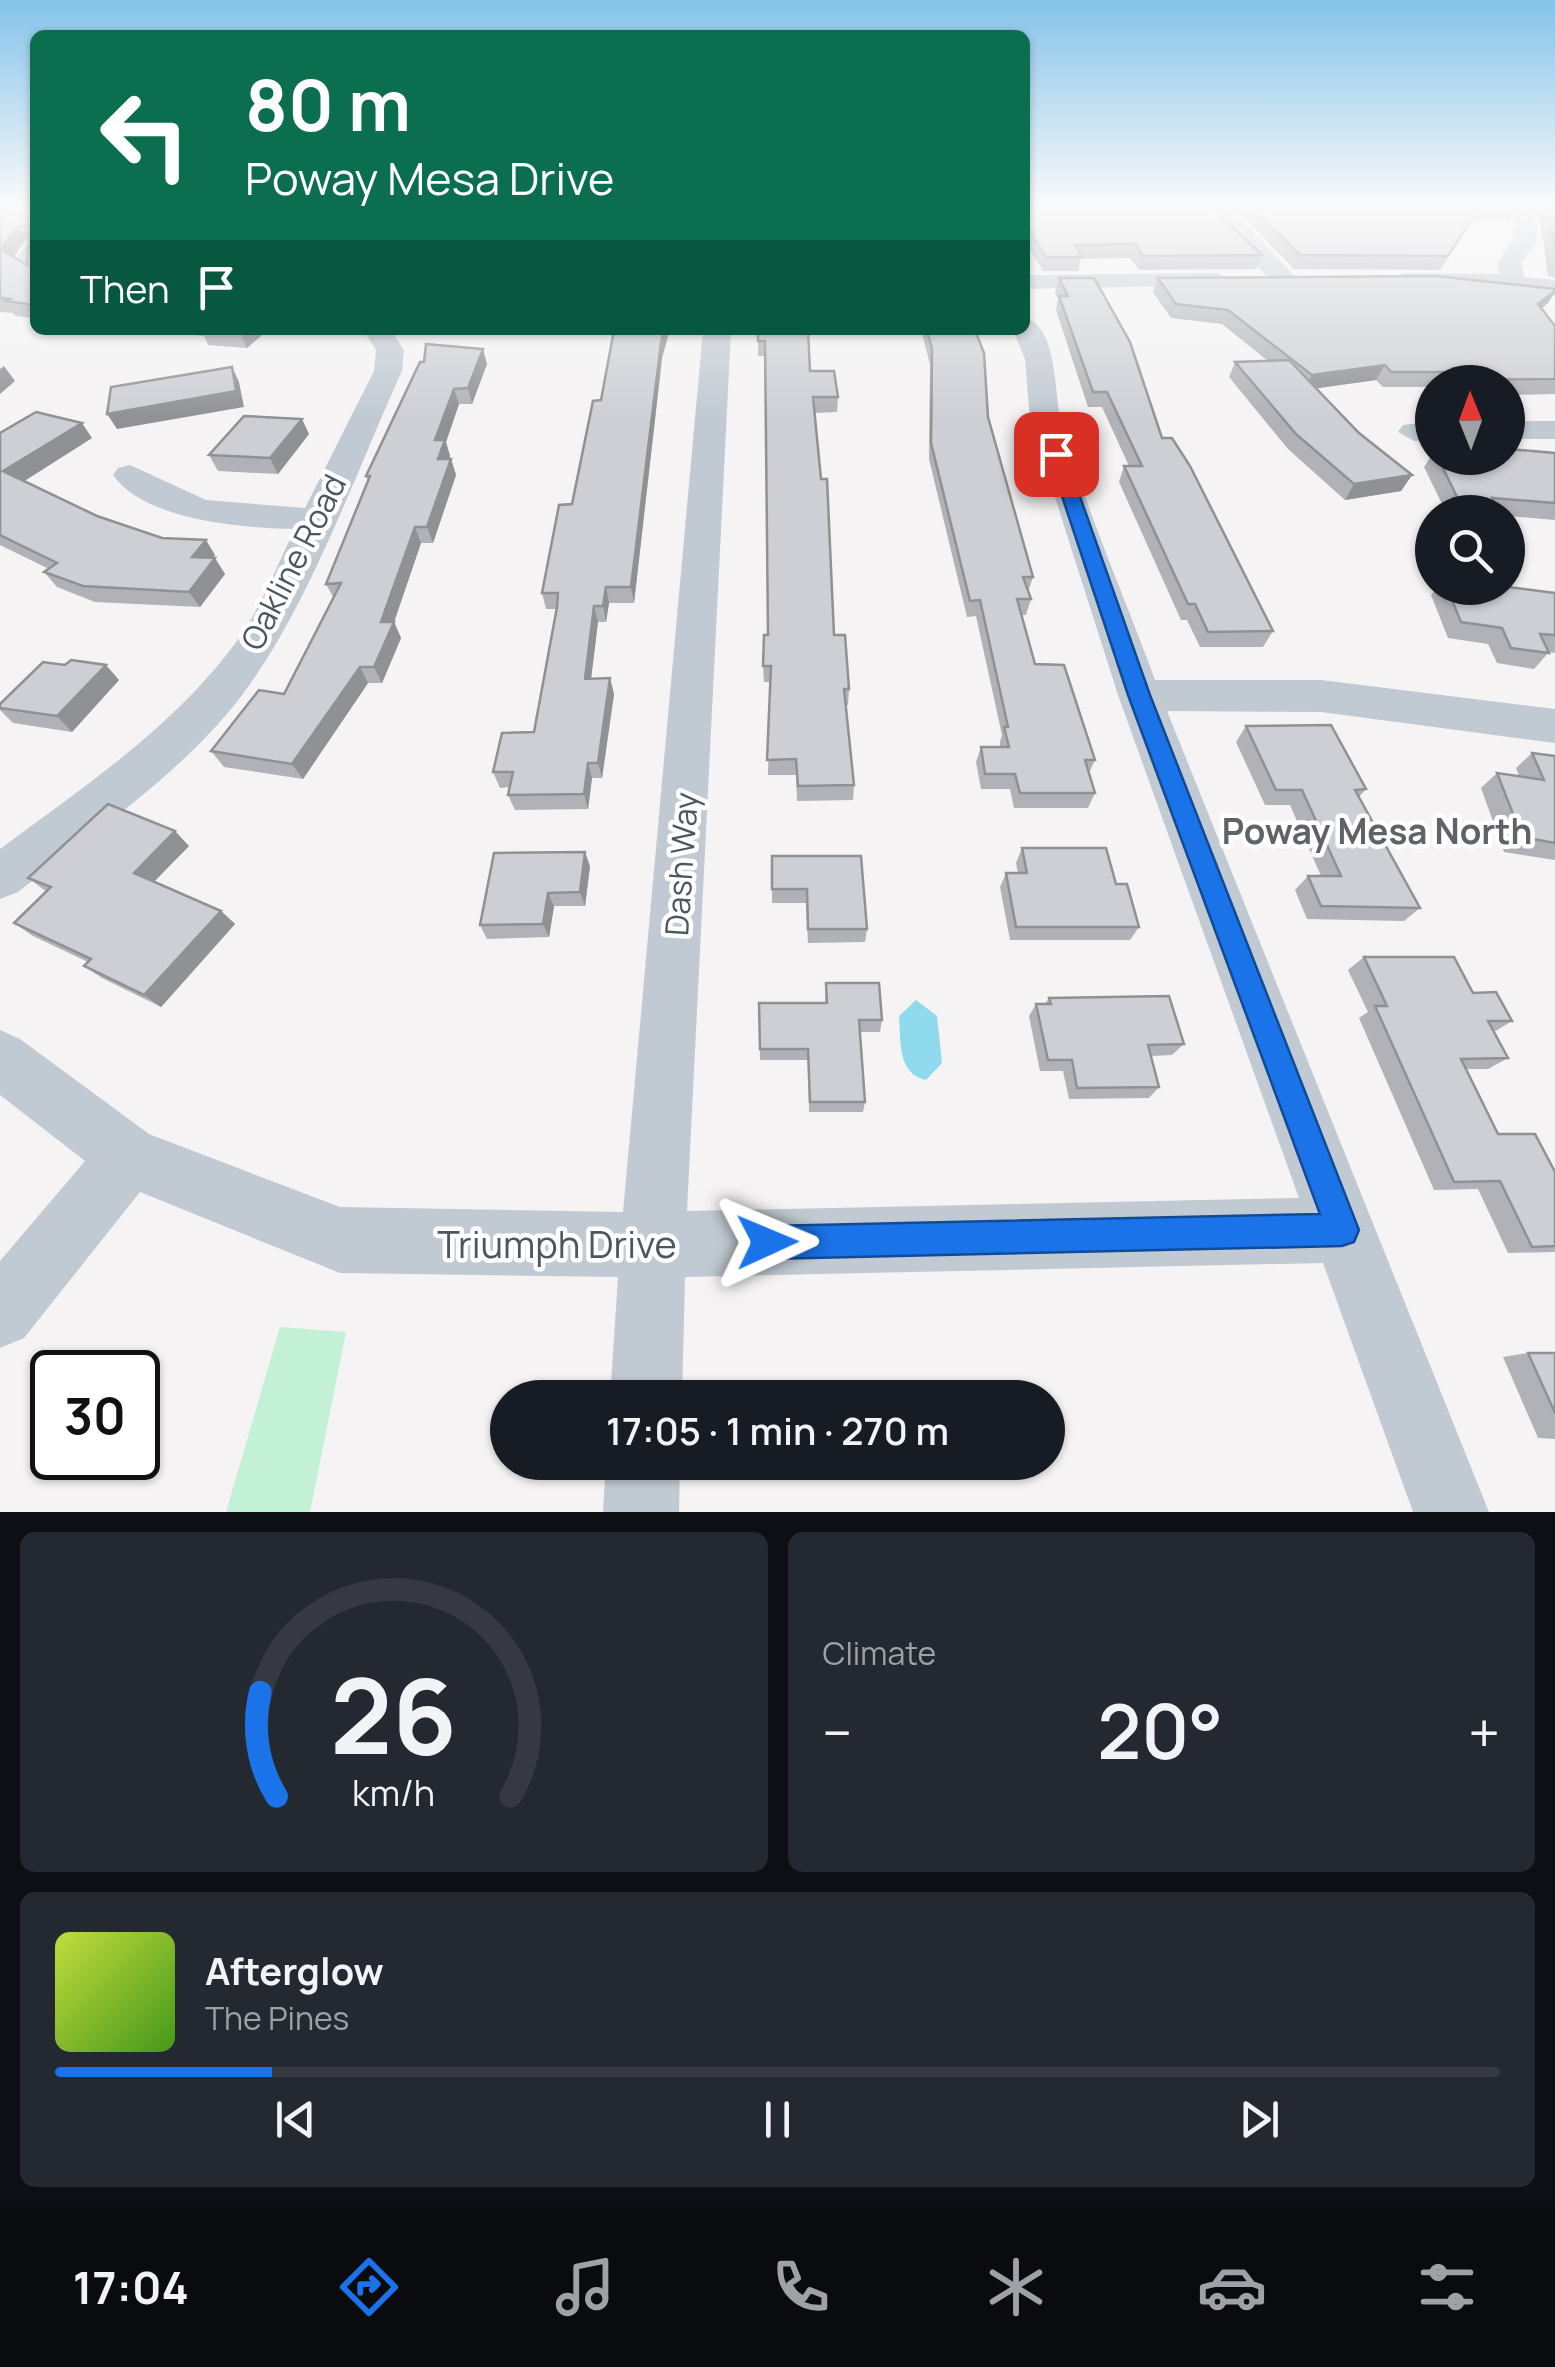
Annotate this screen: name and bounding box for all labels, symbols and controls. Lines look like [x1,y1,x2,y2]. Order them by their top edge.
text: 80 m [245,56,411,152]
icon: left [80,70,210,200]
text: Poway Mesa Drive [245,147,614,209]
icon: arrive [189,260,244,315]
text: Then [80,262,169,314]
north arrow [1415,365,1525,475]
map controls [1415,365,1525,605]
pin [1014,412,1099,497]
icon: arrive [1029,427,1084,482]
street label: Oakline Road [230,467,356,657]
button: search [1415,495,1525,605]
street label: Dash Way [654,791,708,937]
district label: Poway Mesa North [1222,807,1532,855]
position arrow [715,1190,819,1294]
street label: Triumph Drive [437,1217,677,1269]
speed limit sign: 30 [30,1350,160,1480]
text: 17:05 · 1 min · 270 m [606,1404,949,1456]
text: Climate [823,1631,936,1675]
text: 26 [330,1643,457,1785]
text: 20° [1097,1679,1223,1782]
text: − [823,1694,852,1770]
text: + [1468,1694,1500,1770]
text: km/h [352,1768,435,1817]
text: Afterglow [205,1944,384,1996]
text: The Pines [205,1996,349,2040]
icon: previous [268,2092,323,2147]
icon: pause [750,2092,805,2147]
icon: next [1232,2092,1287,2147]
icon: directions [334,2252,404,2322]
icon: music [550,2252,620,2322]
icon: phone [766,2252,836,2322]
icon: climate [981,2252,1051,2322]
icon: car [1197,2252,1267,2322]
icon: filters [1412,2252,1482,2322]
text: 17:04 [73,2256,189,2318]

